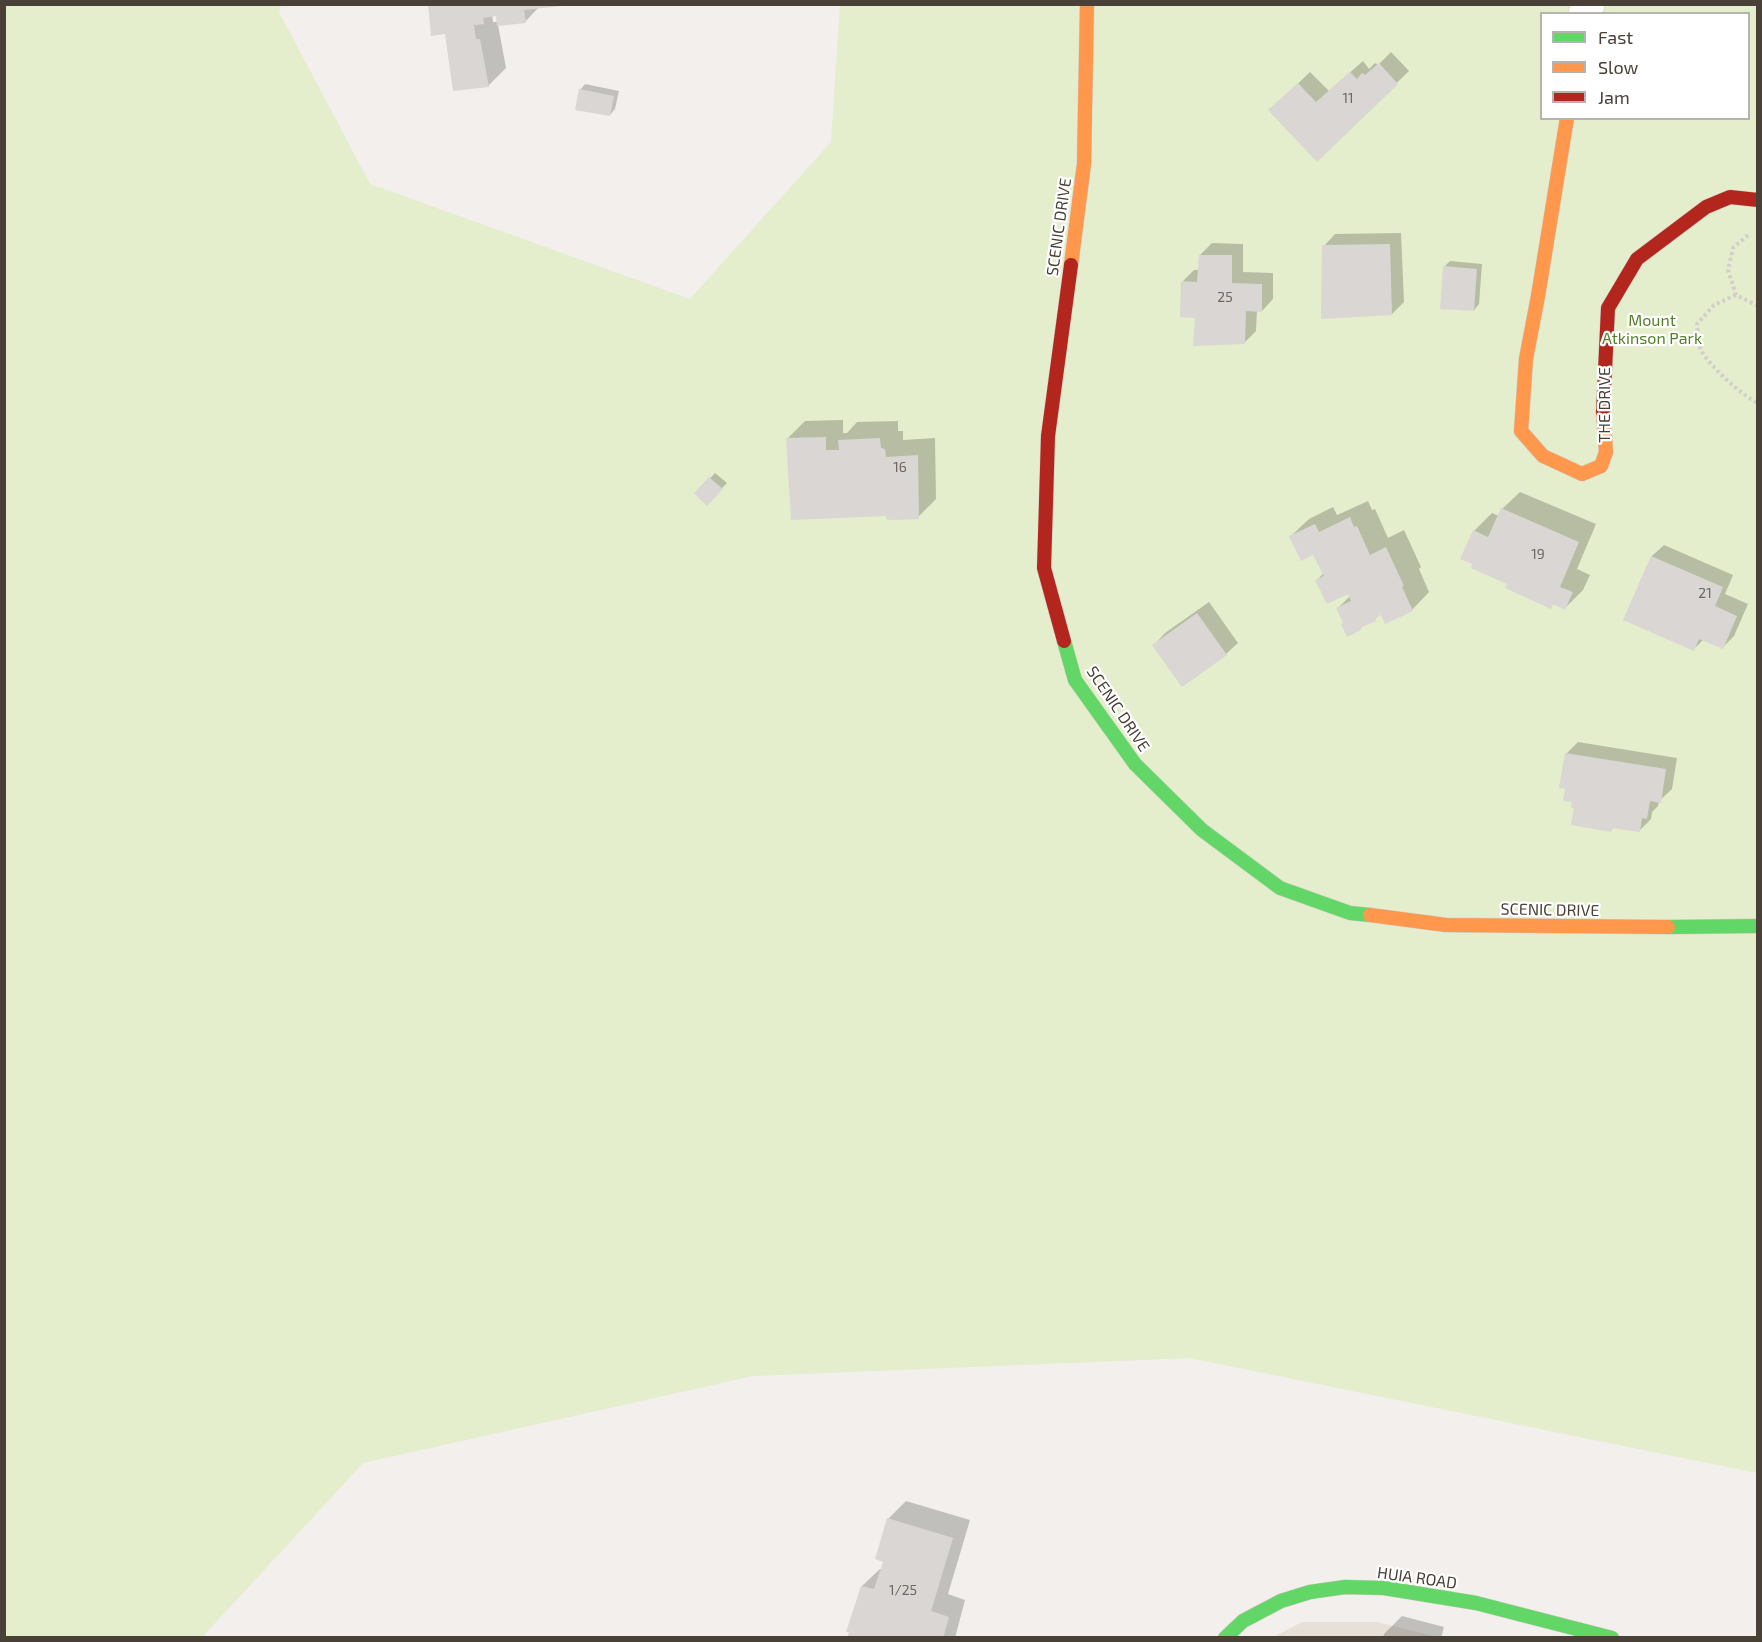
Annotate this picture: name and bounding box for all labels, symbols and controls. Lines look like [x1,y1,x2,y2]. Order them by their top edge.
legend [1540,12,1750,120]
text: Fast [1598,26,1633,48]
text: Slow [1598,56,1638,78]
text: Jam [1598,86,1630,108]
house number: 11 [1342,90,1354,106]
street label: SCENIC DRIVE [1043,177,1075,277]
house number: 25 [1217,289,1233,305]
park label: Mount Atkinson Park [1602,311,1702,349]
street label: THE DRIVE [1595,367,1615,443]
house number: 16 [893,459,907,475]
house number: 19 [1531,546,1545,562]
house number: 21 [1698,585,1712,601]
street label: SCENIC DRIVE [1082,663,1154,755]
street label: SCENIC DRIVE [1501,900,1599,920]
street label: HUIA ROAD [1376,1563,1458,1593]
house number: 1/25 [889,1582,917,1598]

